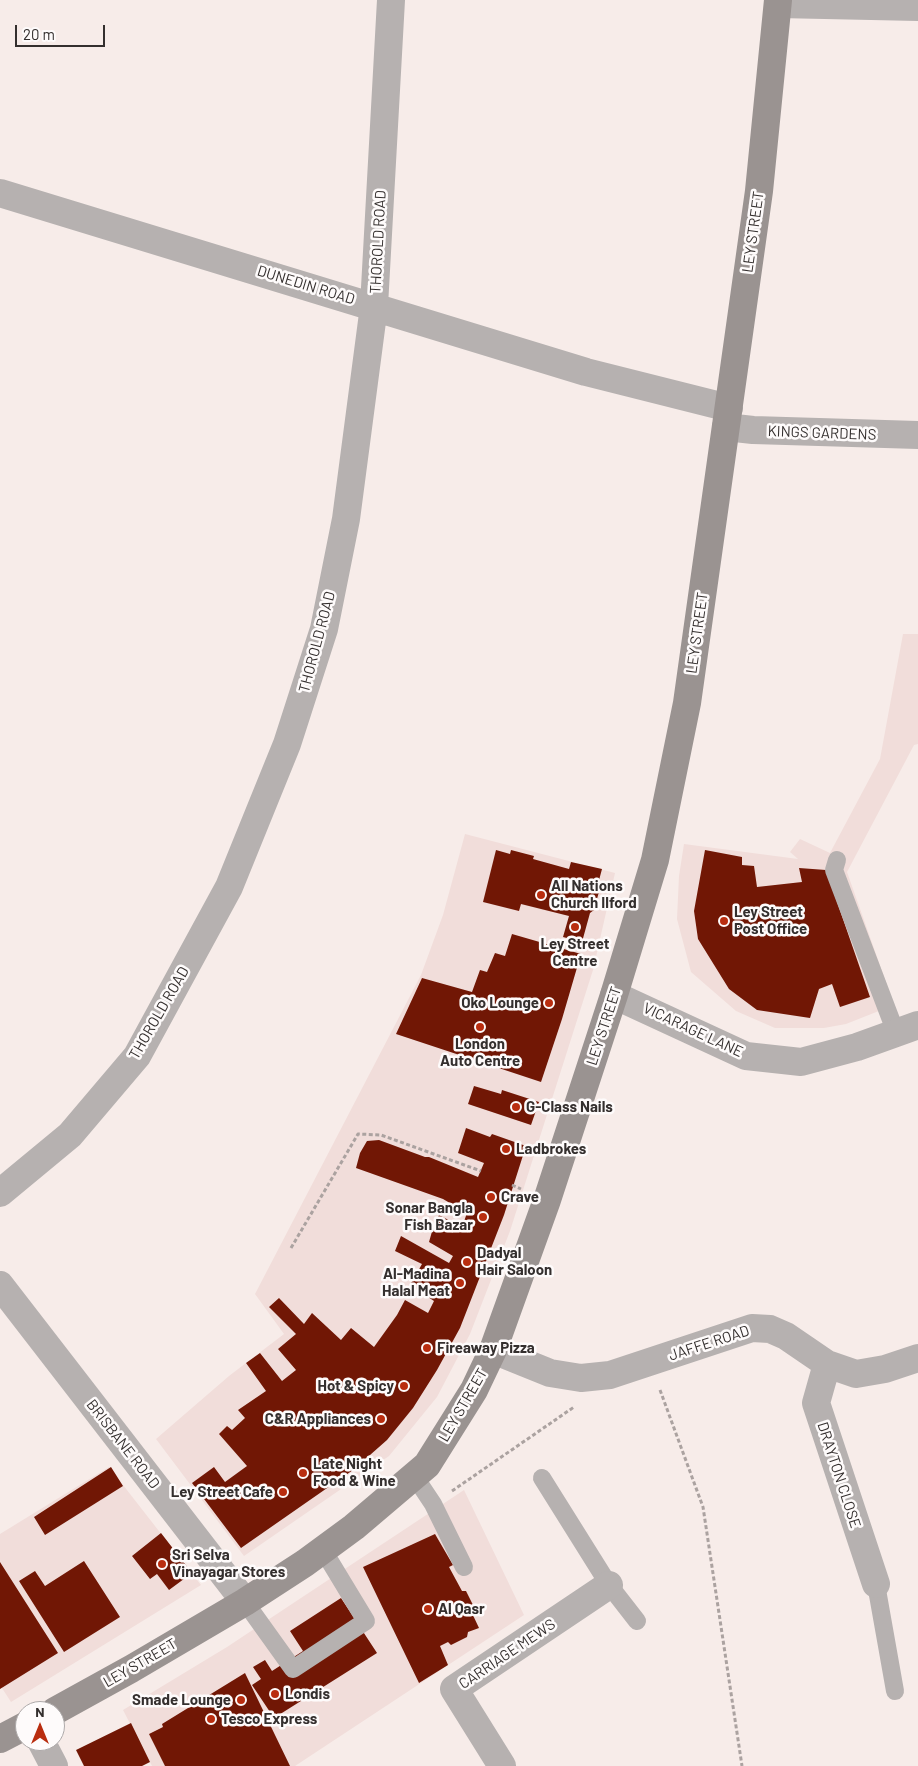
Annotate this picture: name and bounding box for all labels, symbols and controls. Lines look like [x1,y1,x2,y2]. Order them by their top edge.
scale bar [18,15,108,47]
text: 20 m [23,25,55,43]
street label: THOROLD ROAD [366,190,390,294]
street label: LEY STREET [738,190,768,274]
street label: DUNEDIN ROAD [255,262,357,308]
street label: KINGS GARDENS [767,422,877,444]
street label: THOROLD ROAD [295,590,339,694]
street label: LEY STREET [682,591,712,675]
place label: All Nations Church Ilford [551,877,637,912]
marker: All Nations Church Ilford [535,889,547,901]
place label: Ley Street Post Office [734,903,807,938]
marker: Ley Street Post Office [718,915,730,927]
marker: Ley Street Centre [569,921,581,933]
place label: Ley Street Centre [541,935,609,970]
street label: THOROLD ROAD [125,964,193,1062]
street label: LEY STREET [583,984,625,1068]
place label: Oko Lounge [461,994,539,1012]
marker: Oko Lounge [543,997,555,1009]
street label: VICARAGE LANE [640,999,746,1061]
marker: London Auto Centre [474,1021,486,1033]
place label: London Auto Centre [440,1035,520,1070]
place label: G-Class Nails [526,1098,613,1116]
marker: G-Class Nails [510,1101,522,1113]
place label: Ladbrokes [516,1140,586,1158]
marker: Ladbrokes [500,1143,512,1155]
place label: Crave [501,1188,539,1206]
marker: Crave [485,1191,497,1203]
place label: Sonar Bangla Fish Bazar [386,1199,473,1234]
marker: Sonar Bangla Fish Bazar [477,1211,489,1223]
place label: Dadyal Hair Saloon [477,1244,552,1279]
marker: Dadyal Hair Saloon [461,1256,473,1268]
place label: Al-Madina Halal Meat [382,1265,450,1300]
marker: Al-Madina Halal Meat [454,1277,466,1289]
street label: JAFFE ROAD [666,1322,752,1364]
place label: Fireaway Pizza [437,1339,535,1357]
marker: Fireaway Pizza [421,1342,433,1354]
street label: LEY STREET [435,1365,491,1445]
place label: Hot & Spicy [317,1377,394,1395]
marker: Hot & Spicy [398,1380,410,1392]
street label: BRISBANE ROAD [83,1396,163,1492]
place label: C&R Appliances [265,1410,371,1428]
marker: C&R Appliances [375,1413,387,1425]
street label: DRAYTON CLOSE [813,1420,865,1530]
place label: Late Night Food & Wine [313,1455,396,1490]
marker: Late Night Food & Wine [297,1467,309,1479]
place label: Ley Street Cafe [171,1483,273,1501]
marker: Ley Street Cafe [277,1486,289,1498]
place label: Sri Selva Vinayagar Stores [172,1546,285,1581]
marker: Sri Selva Vinayagar Stores [156,1558,168,1570]
place label: Al Qasr [438,1600,485,1618]
marker: Al Qasr [422,1603,434,1615]
street label: CARRIAGE MEWS [455,1615,559,1693]
street label: LEY STREET [100,1635,180,1691]
place label: Londis [285,1685,330,1703]
marker: Londis [269,1688,281,1700]
place label: Smade Lounge [132,1691,231,1709]
marker: Smade Lounge [235,1694,247,1706]
north arrow [15,1701,65,1751]
text: N [35,1703,45,1720]
place label: Tesco Express [221,1710,317,1728]
marker: Tesco Express [205,1713,217,1725]

